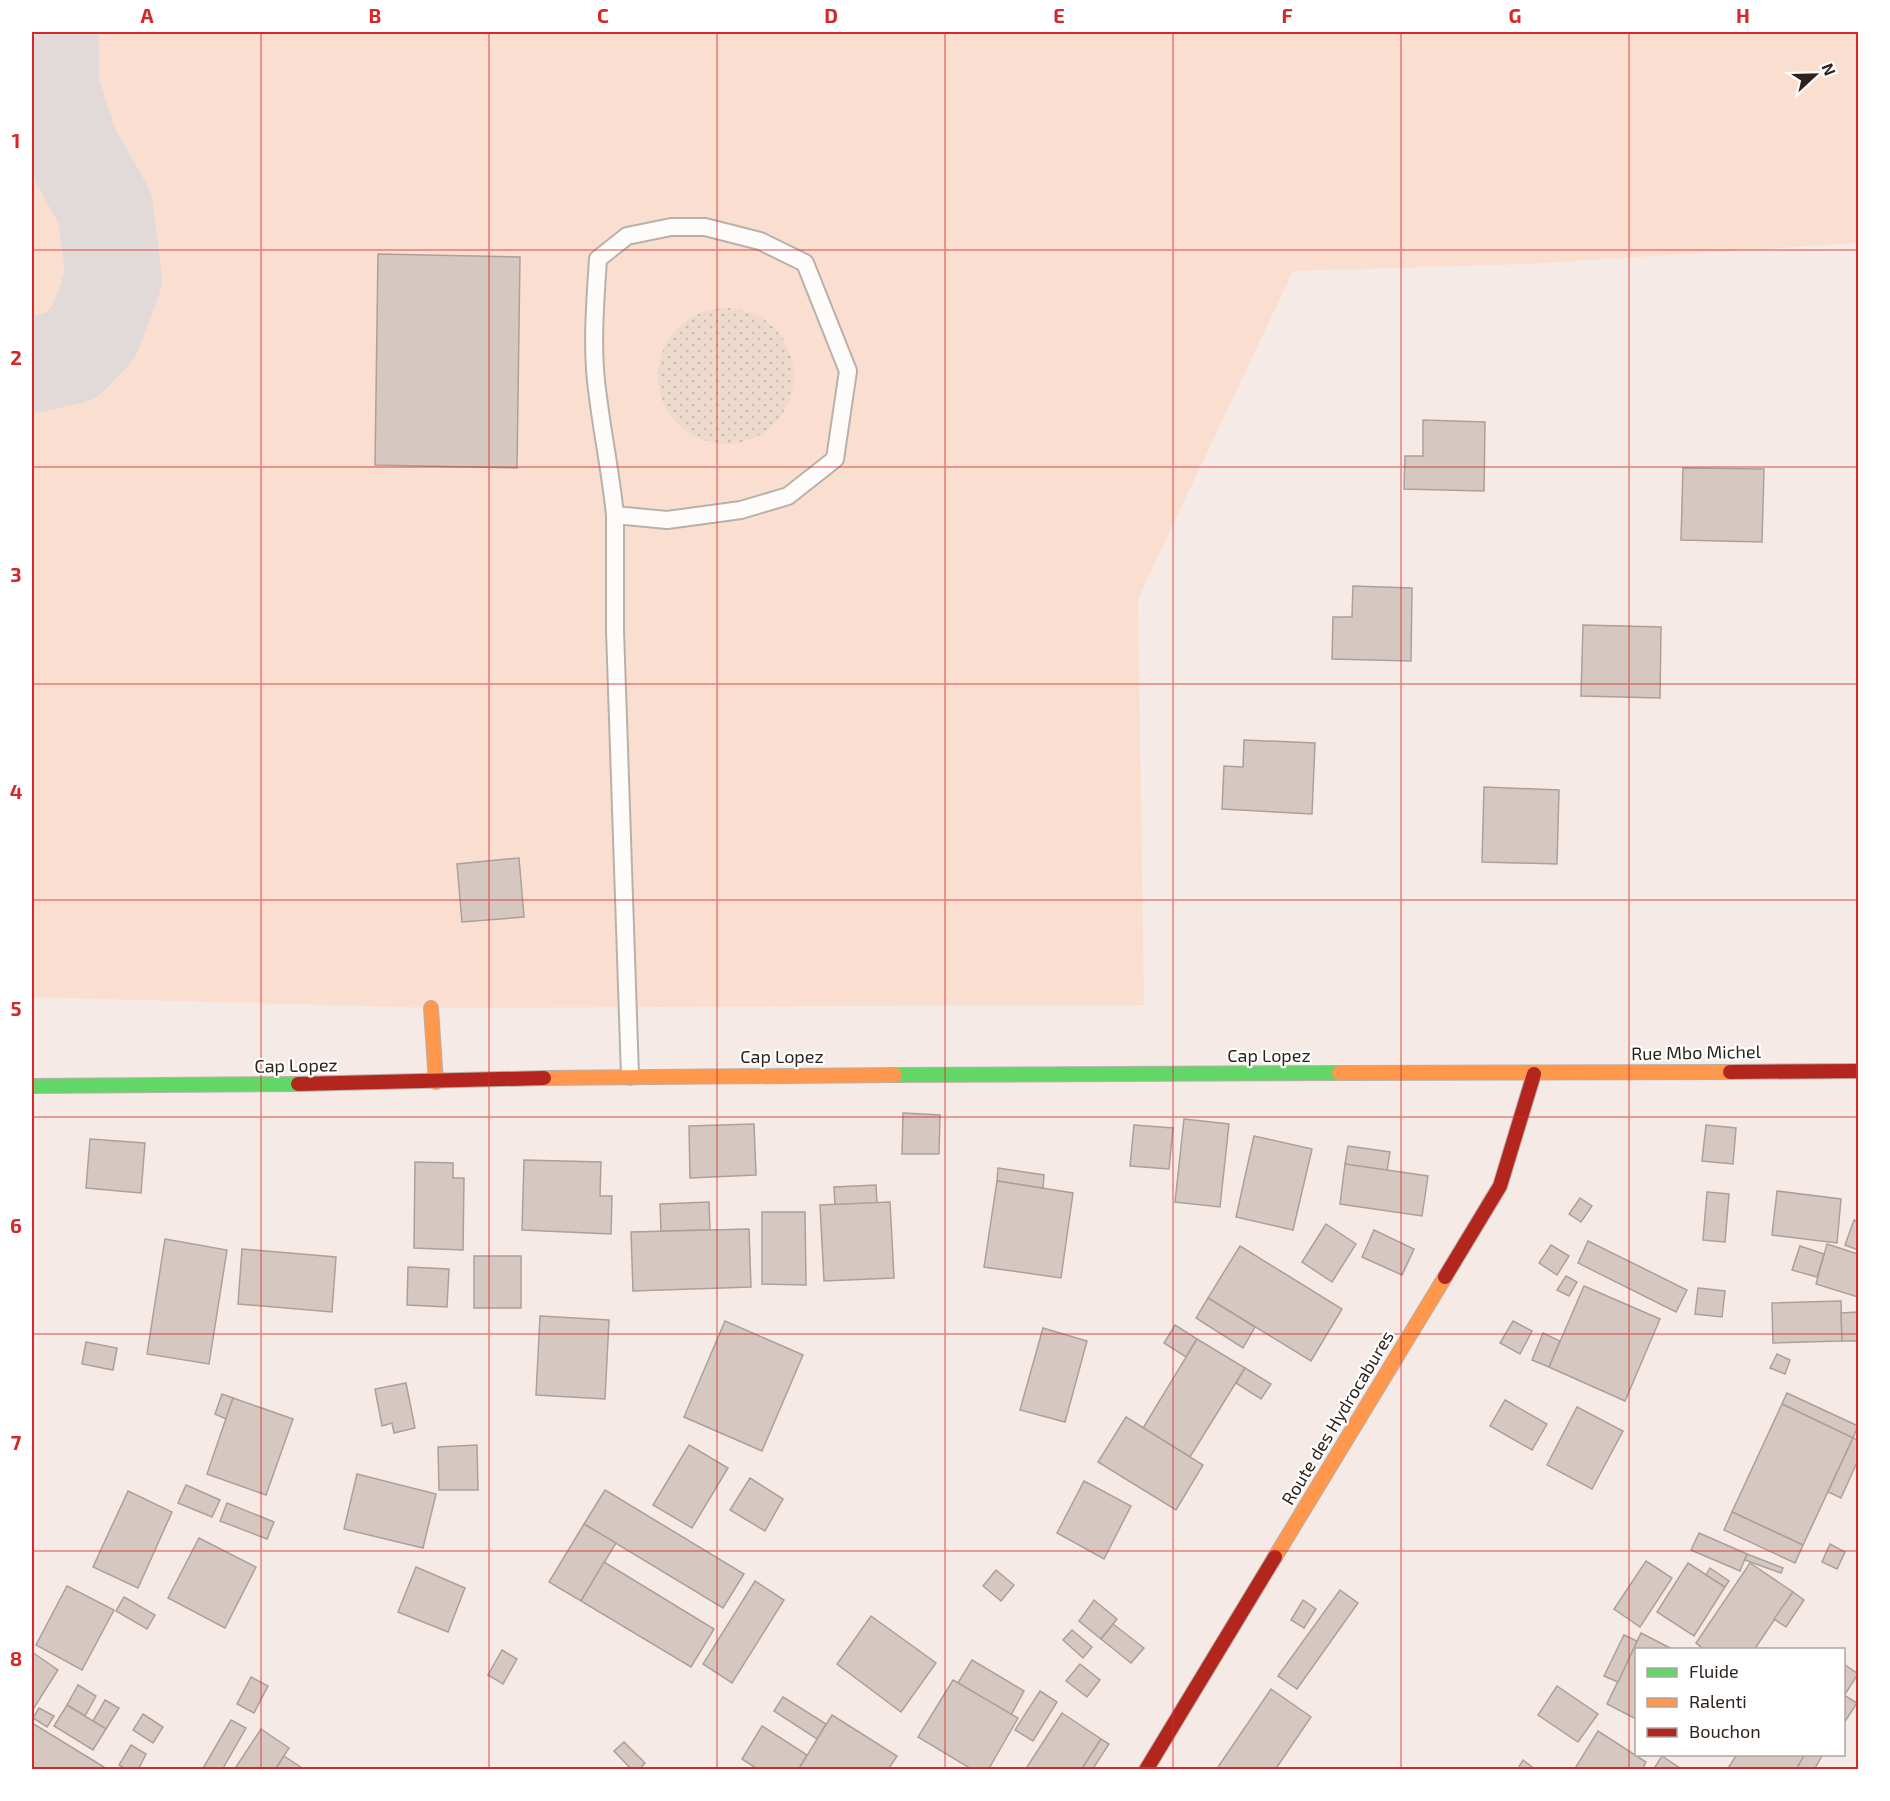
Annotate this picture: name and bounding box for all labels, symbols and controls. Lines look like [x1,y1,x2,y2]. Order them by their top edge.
text: A [140,3,154,27]
text: B [369,3,381,27]
text: C [597,3,609,27]
text: D [824,3,838,27]
text: E [1053,3,1065,27]
text: F [1281,3,1293,27]
text: G [1509,3,1521,27]
text: H [1736,3,1750,27]
north arrow [1785,45,1845,105]
text: N [1818,60,1840,78]
text: 1 [12,128,20,152]
text: 2 [10,345,22,369]
text: 3 [10,562,22,586]
text: 4 [10,779,23,803]
text: 5 [10,996,22,1020]
street label: Rue Mbo Michel [1631,1040,1762,1064]
street label: Cap Lopez [1227,1044,1311,1066]
street label: Cap Lopez [740,1045,824,1067]
street label: Cap Lopez [254,1053,338,1077]
text: 6 [10,1213,22,1237]
street label: Route des Hydrocabures [1276,1326,1398,1509]
text: 7 [11,1430,22,1454]
text: 8 [10,1646,22,1670]
legend [1635,1648,1845,1756]
text: Fluide [1689,1660,1739,1682]
text: Ralenti [1689,1690,1747,1712]
text: Bouchon [1689,1720,1761,1742]

